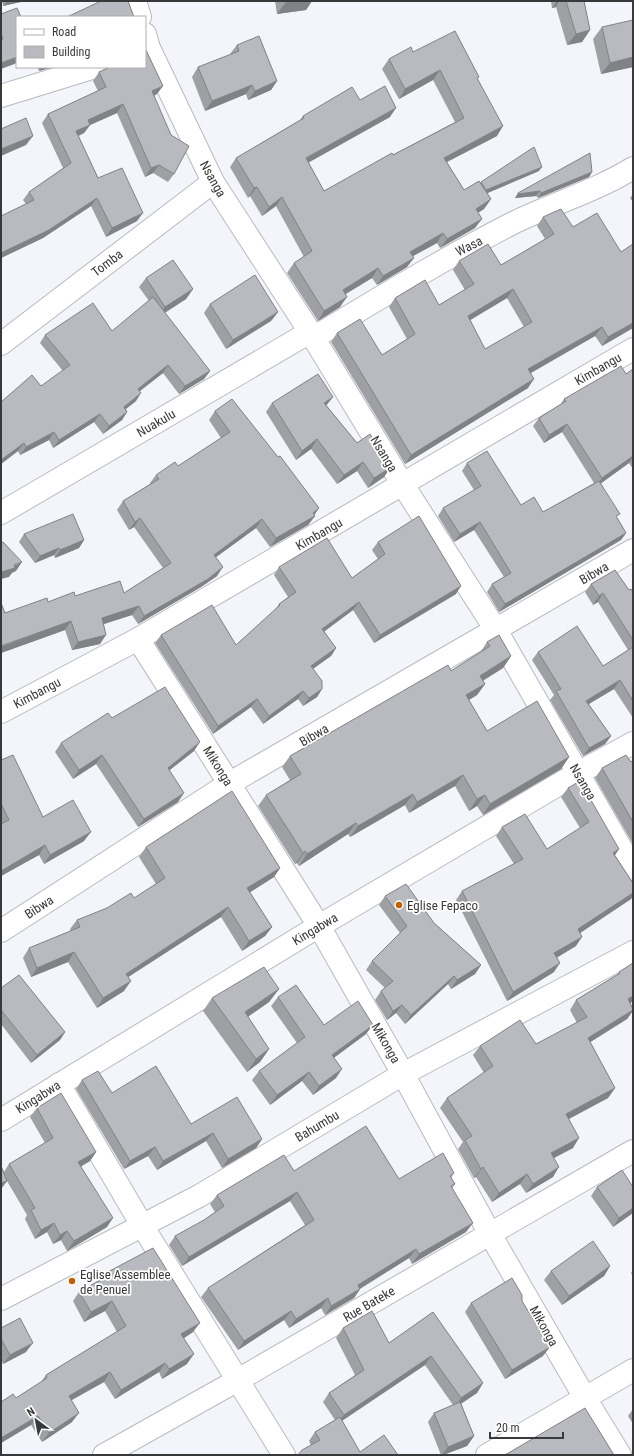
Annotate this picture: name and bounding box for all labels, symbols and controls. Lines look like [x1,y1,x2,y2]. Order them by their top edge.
legend [16,16,146,68]
text: Road [52,25,76,39]
text: Building [52,45,90,59]
street label: Nsanga [197,158,229,200]
street label: Wasa [453,233,485,259]
street label: Tomba [88,246,126,280]
street label: Kimbangu [572,350,624,388]
street label: Nuakulu [134,406,178,440]
street label: Nsanga [367,433,401,475]
street label: Kimbangu [293,515,345,553]
street label: Bibwa [577,559,611,587]
street label: Kimbangu [11,674,63,712]
street label: Bibwa [297,721,331,749]
street label: Mikonga [200,743,236,789]
street label: Nsanga [567,761,599,803]
street label: Bibwa [22,892,56,922]
place label: Eglise Fepaco [407,898,478,913]
marker: Eglise Fepaco [394,900,404,910]
street label: Kingabwa [290,910,340,948]
street label: Mikonga [368,1020,404,1066]
street label: Kingabwa [13,1077,63,1117]
street label: Bahumbu [292,1107,342,1145]
place label: Eglise Assemblee de Penuel [80,1267,171,1297]
marker: Eglise Assemblee de Penuel [67,1276,77,1286]
street label: Rue Bateke [340,1283,398,1325]
street label: Mikonga [527,1303,561,1349]
north arrow [16,1400,56,1440]
text: N [25,1405,37,1419]
scale bar [490,1414,563,1440]
text: 20 m [496,1421,520,1435]

